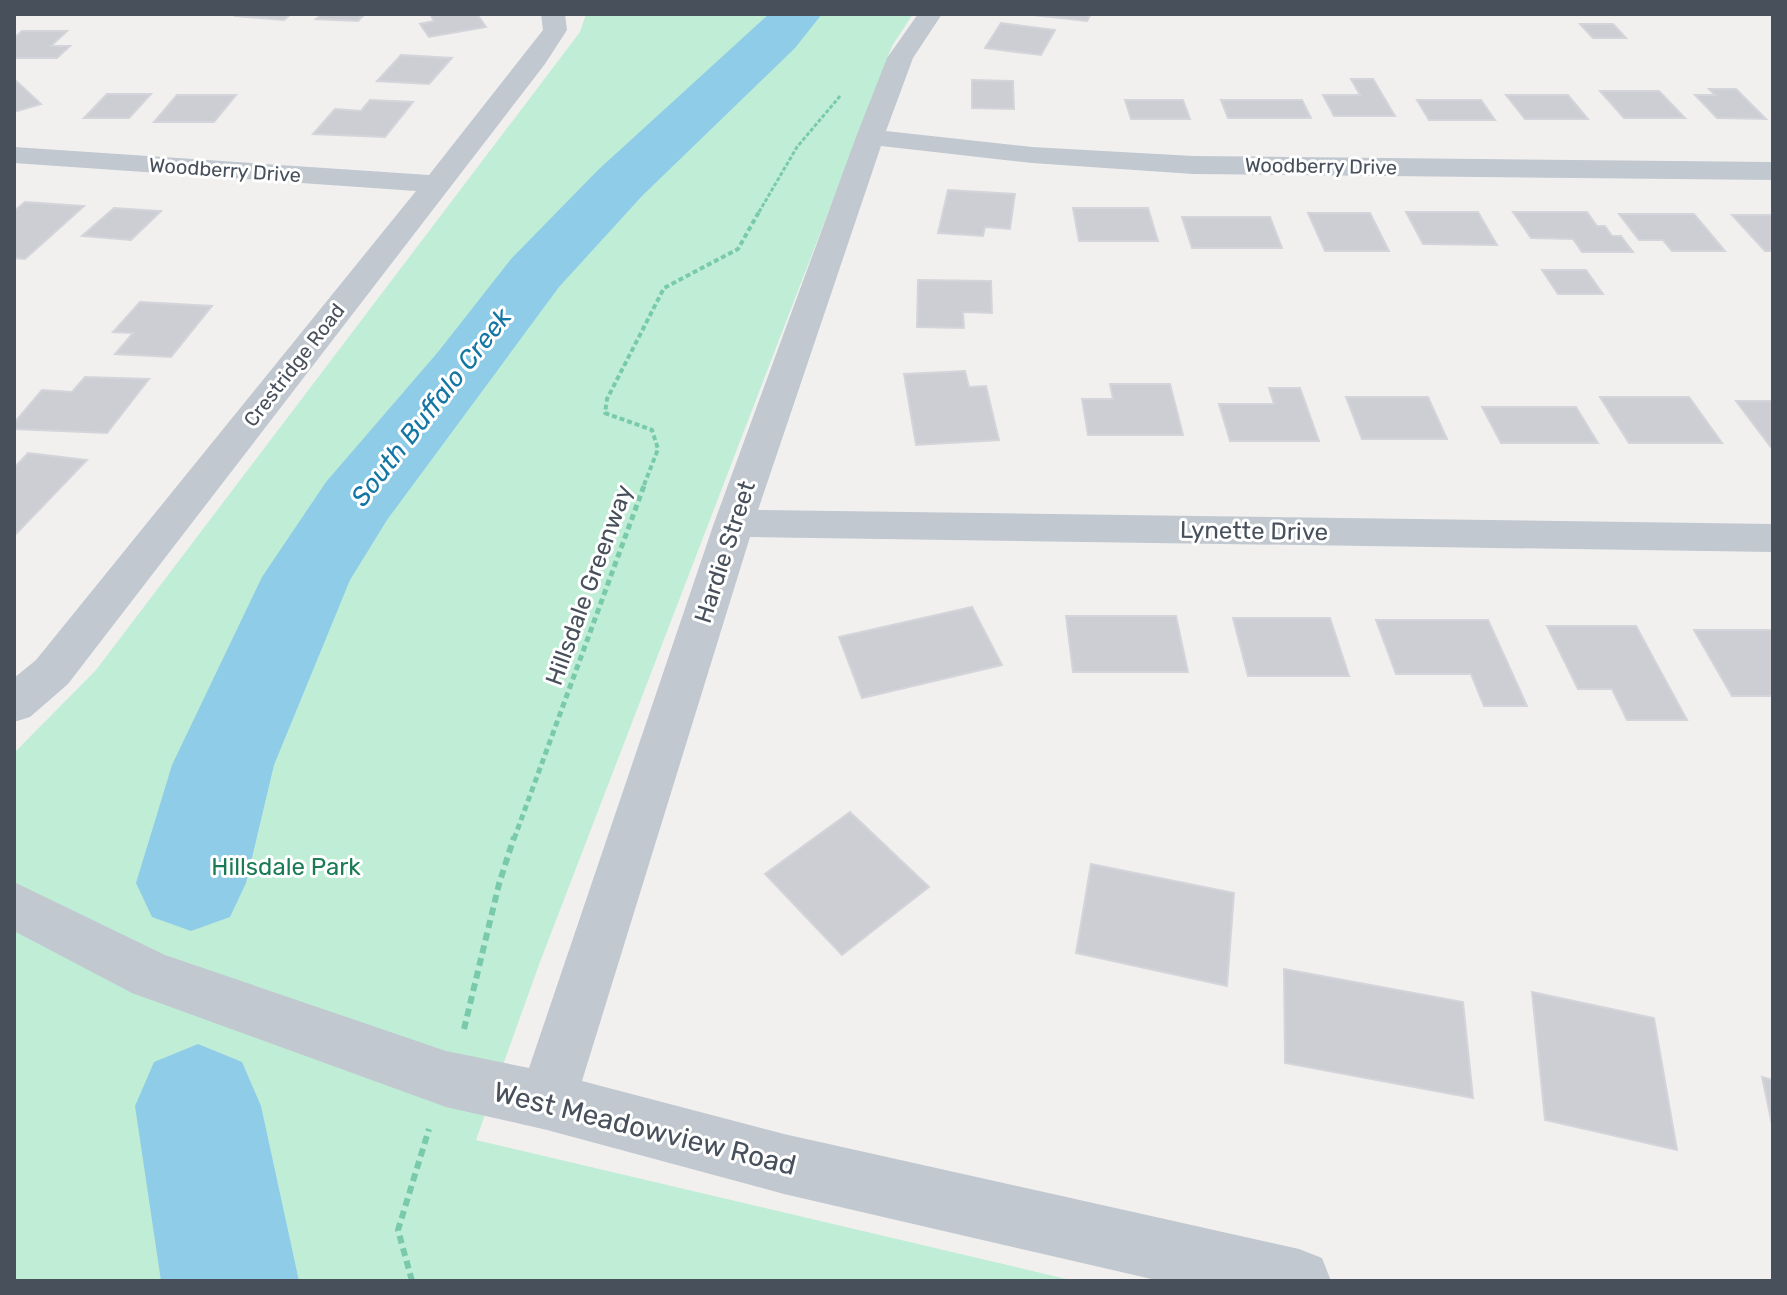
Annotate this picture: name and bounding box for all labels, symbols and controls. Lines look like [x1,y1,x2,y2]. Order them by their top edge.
street label: Woodberry Drive [148,153,302,187]
street label: Woodberry Drive [1245,153,1397,179]
street label: Crestridge Road [238,299,350,431]
water label: South Buffalo Creek [345,302,519,512]
street label: Hardie Street [689,477,761,627]
street label: Hillsdale Greenway [540,481,638,689]
street label: Lynette Drive [1180,516,1328,546]
park label: Hillsdale Park [211,853,361,881]
street label: West Meadowview Road [490,1075,799,1182]

